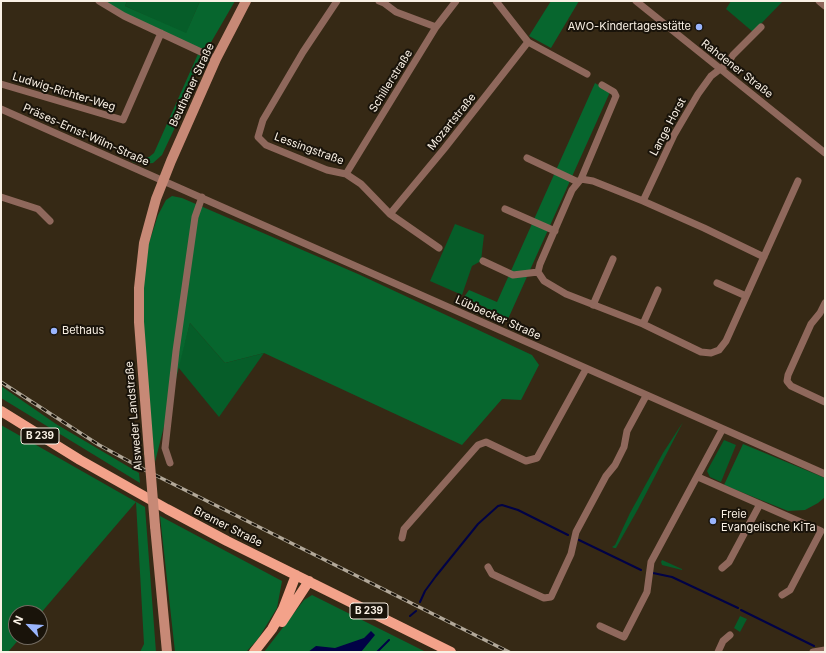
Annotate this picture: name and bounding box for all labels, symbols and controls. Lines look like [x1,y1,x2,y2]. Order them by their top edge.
place label: AWO-Kindertagesstätte [568,20,691,34]
marker: AWO-Kindertagesstätte [694,22,704,32]
street label: Rahdener Straße [699,37,775,101]
street label: Beuthener Straße [167,41,217,129]
street label: Schillerstraße [367,47,415,115]
street label: Ludwig-Richter-Weg [11,70,117,114]
street label: Mozartstraße [425,91,479,153]
street label: Lange Horst [647,96,689,158]
street label: Präses-Ernst-Wilm-Straße [21,101,151,169]
street label: Lessingstraße [272,130,346,168]
street label: Lübbecker Straße [453,293,543,343]
place label: Bethaus [62,324,104,338]
marker: Bethaus [49,326,59,336]
street label: Alsweder Landstraße [123,361,145,471]
road number: B 239 [21,428,59,444]
street label: Bremer Straße [192,504,264,550]
place label: Freie Evangelische KiTa [721,508,816,534]
marker: Freie Evangelische KiTa [708,516,718,526]
road number: B 239 [350,603,388,619]
north arrow [8,605,48,645]
text: N [10,614,26,627]

